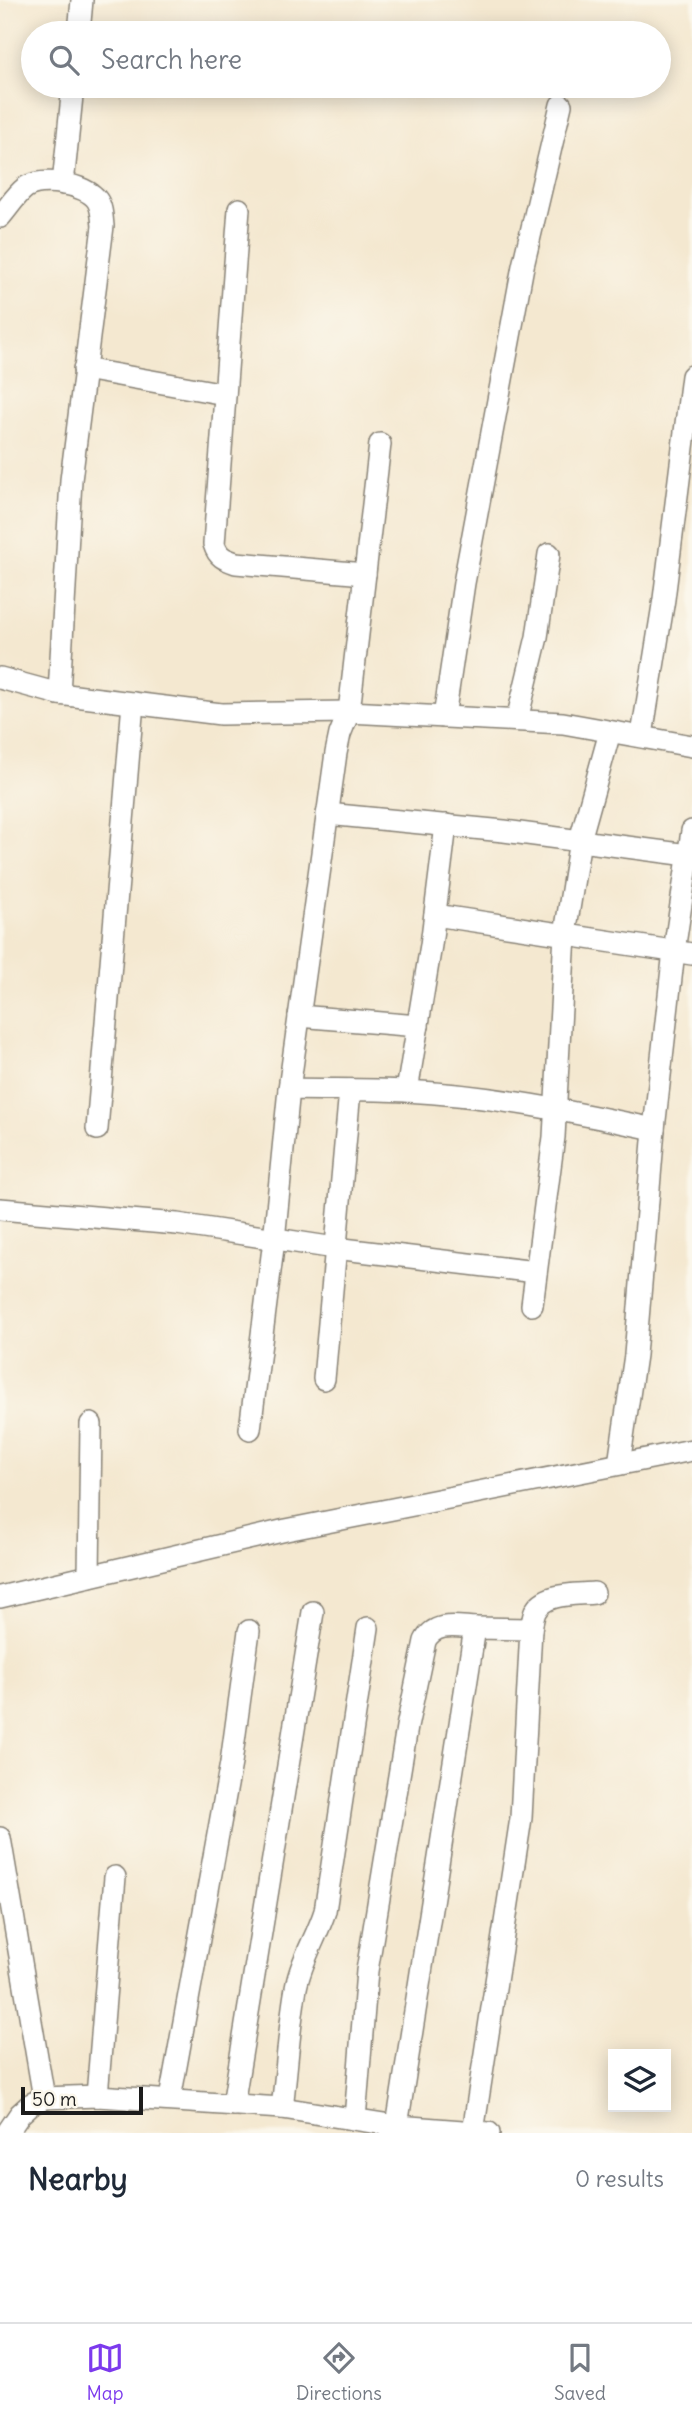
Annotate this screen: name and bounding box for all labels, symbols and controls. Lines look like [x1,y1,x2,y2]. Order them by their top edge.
search box [21,21,671,98]
icon: search [45,41,83,79]
text: Search here [101,43,242,76]
map controls [608,2049,671,2112]
button: layers [608,2049,671,2112]
scale bar [21,2084,144,2116]
text: 50 m [32,2087,77,2111]
text: Nearby [28,2160,128,2198]
text: 0 results [575,2164,664,2193]
tab: Map [86,2339,124,2405]
tab: Directions [296,2339,382,2405]
tab: Saved [554,2339,606,2405]

